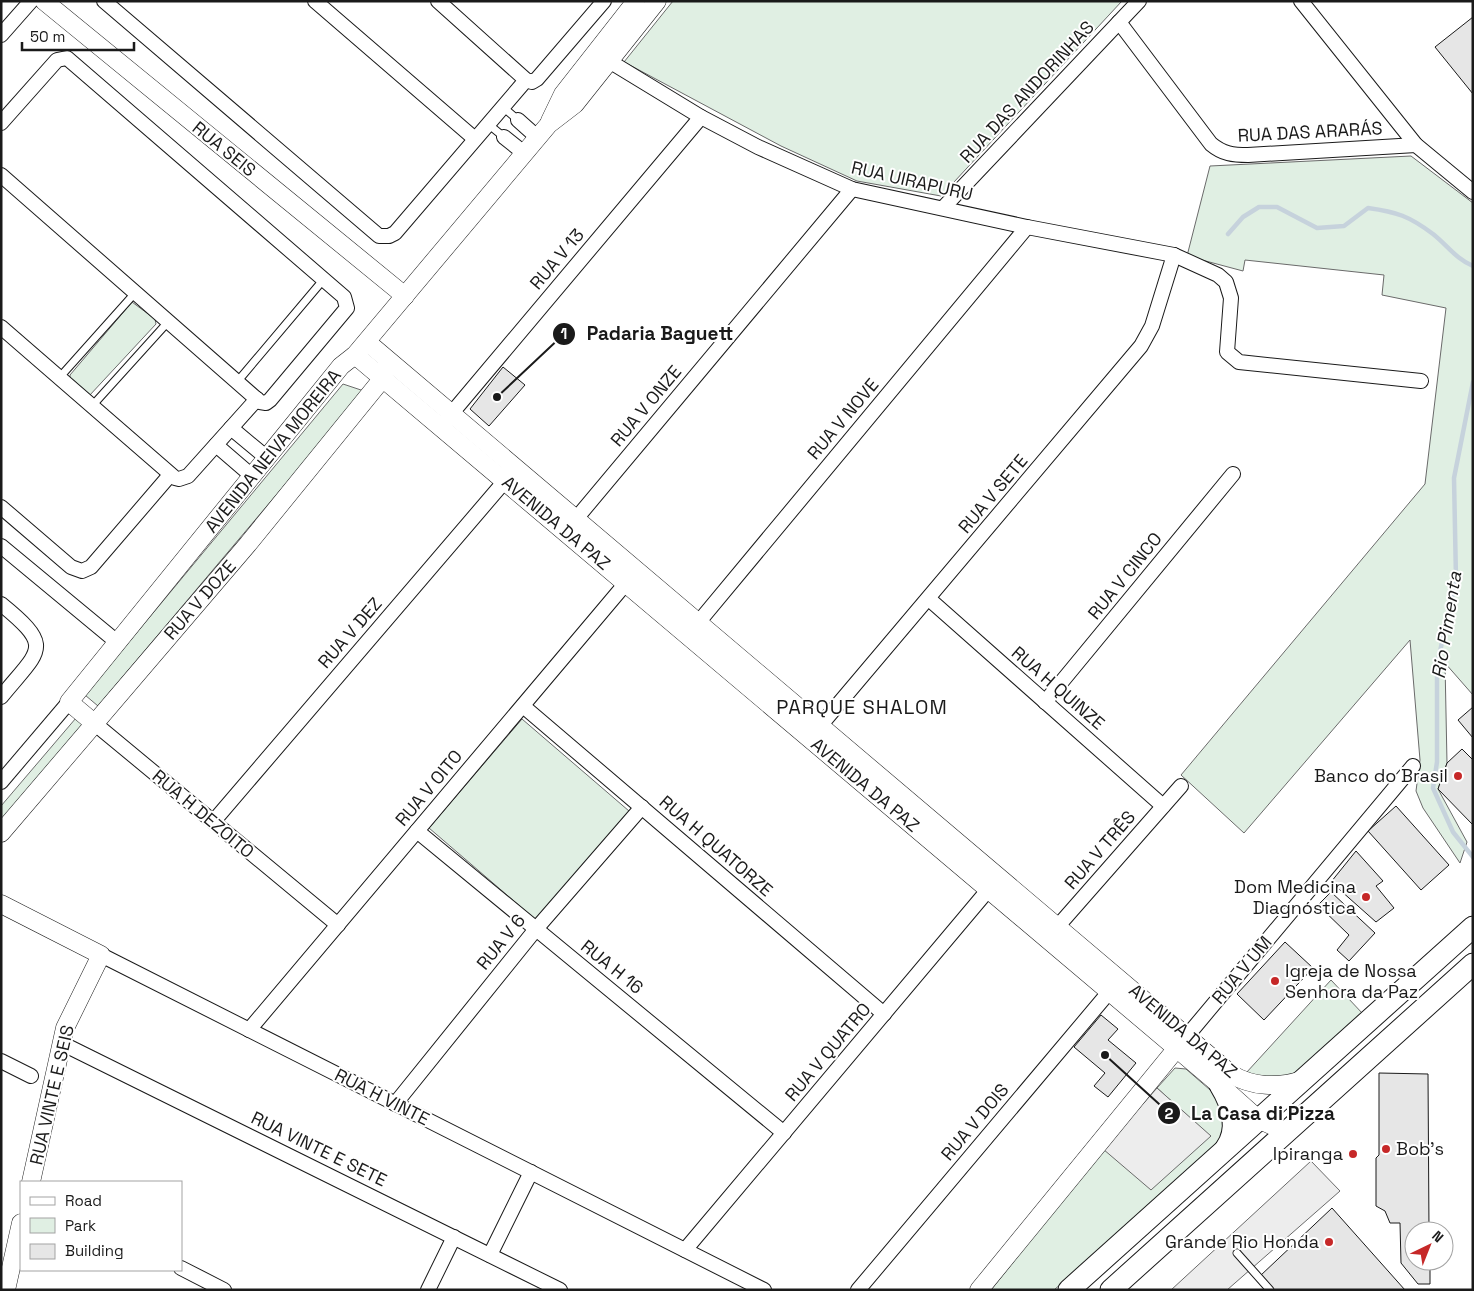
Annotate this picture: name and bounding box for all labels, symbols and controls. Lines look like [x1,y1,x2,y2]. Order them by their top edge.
street label: RUA DAS ANDORINHAS [955,16,1099,168]
scale bar [22,20,135,52]
text: 50 m [30,27,65,46]
street label: RUA SEIS [188,116,261,181]
street label: RUA DAS ARARÁS [1237,116,1383,147]
street label: RUA UIRAPURU [849,155,975,206]
street label: RUA V 13 [525,224,589,294]
callout: Padaria Baguett [552,317,744,351]
text: Padaria Baguett [587,321,733,346]
text: 1 [561,324,567,343]
street label: RUA V ONZE [605,361,686,451]
street label: AVENIDA NEIVA MOREIRA [199,364,346,537]
street label: RUA V NOVE [802,373,883,464]
street label: RUA V SETE [953,450,1032,538]
street label: AVENIDA DA PAZ [497,471,615,575]
street label: RUA V CINCO [1082,527,1167,624]
street label: RUA V DOZE [159,555,241,644]
water label: Rio Pimenta [1426,570,1467,680]
street label: RUA V DEZ [313,592,387,673]
street label: RUA H QUINZE [1007,641,1110,734]
district label: PARQUE SHALOM [776,694,948,720]
street label: AVENIDA DA PAZ [806,733,924,837]
street label: RUA V OITO [390,745,467,831]
street label: RUA H DEZOITO [148,764,259,863]
place label: Banco do Brasil [1314,764,1448,787]
marker: Banco do Brasil [1452,770,1464,782]
street label: RUA H QUATORZE [655,790,778,901]
street label: RUA V TRÊS [1059,806,1140,894]
place label: Dom Medicina Diagnóstica [1234,875,1356,919]
marker: Dom Medicina Diagnóstica [1360,891,1372,903]
street label: RUA V 6 [471,909,530,974]
street label: RUA V UM [1207,931,1277,1008]
street label: RUA H 16 [576,934,648,999]
place label: Igreja de Nossa Senhora da Paz [1285,959,1418,1003]
marker: Igreja de Nossa Senhora da Paz [1269,975,1281,987]
street label: AVENIDA DA PAZ [1124,979,1242,1083]
street label: RUA V QUATRO [780,998,876,1106]
street label: RUA VINTE E SEIS [24,1023,79,1167]
street label: RUA H VINTE [331,1063,433,1130]
street label: RUA V DOIS [936,1078,1013,1165]
callout: La Casa di Pizza [1156,1096,1345,1130]
text: La Casa di Pizza [1191,1101,1335,1126]
text: 2 [1165,1104,1174,1123]
street label: RUA VINTE E SETE [248,1106,391,1191]
place label: Bob's [1396,1137,1444,1160]
place label: Ipiranga [1273,1142,1343,1165]
marker: Bob's [1380,1143,1392,1155]
marker: Ipiranga [1347,1148,1359,1160]
legend [20,1181,182,1271]
text: Road [65,1191,102,1210]
text: Park [65,1216,96,1235]
north arrow [1404,1221,1454,1271]
text: N [1428,1227,1447,1246]
place label: Grande Rio Honda [1165,1230,1319,1253]
marker: Grande Rio Honda [1323,1236,1335,1248]
text: Building [65,1241,124,1260]

